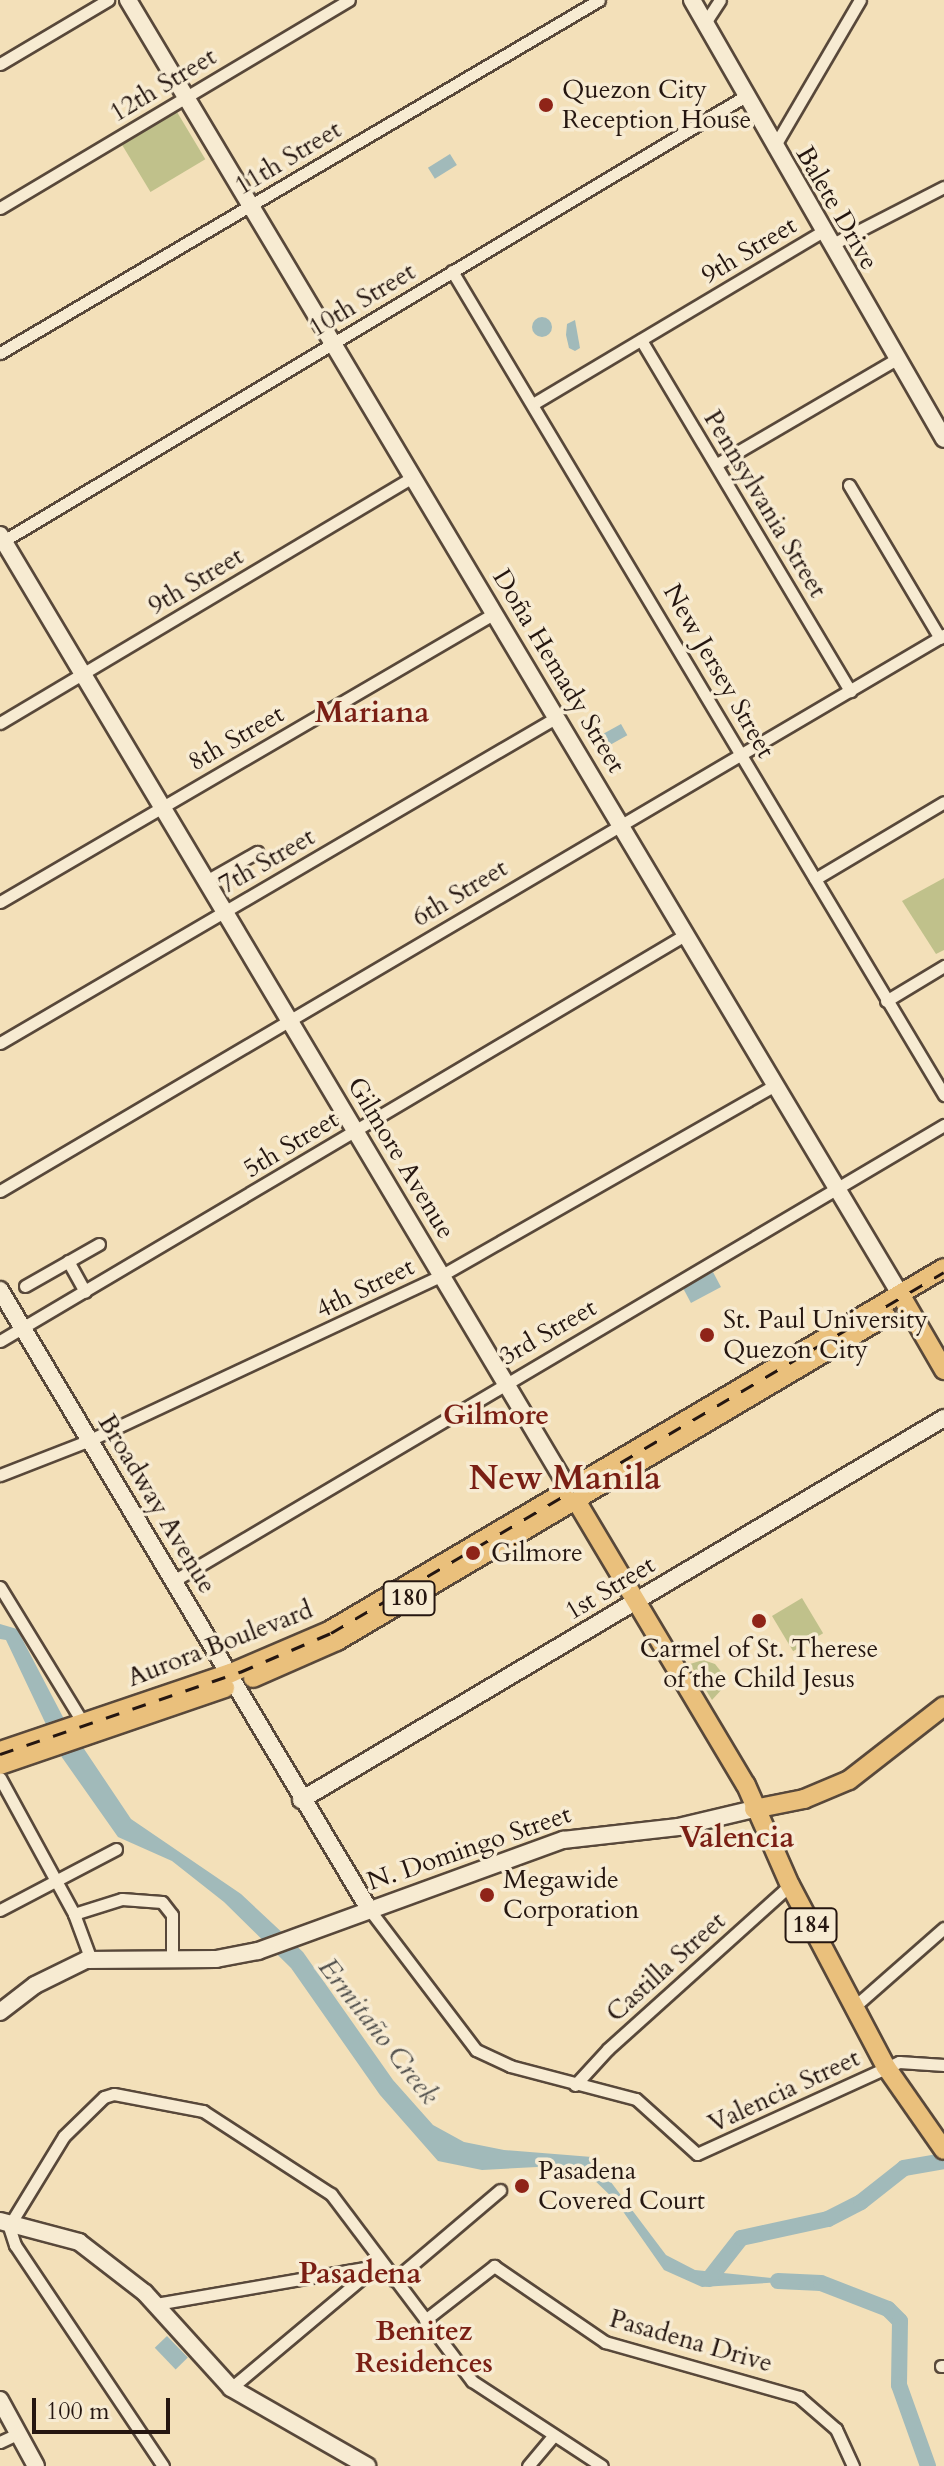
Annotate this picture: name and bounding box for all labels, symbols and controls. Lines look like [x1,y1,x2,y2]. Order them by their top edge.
street label: 12th Street [104,41,222,129]
place label: Quezon City Reception House [562,74,751,136]
marker: Quezon City Reception House [537,96,555,114]
street label: 11th Street [229,114,347,202]
street label: Balete Drive [789,141,885,275]
street label: 9th Street [696,210,802,290]
street label: 10th Street [303,256,421,344]
street label: Pennsylvania Street [697,405,833,603]
street label: 9th Street [143,541,249,621]
street label: Doña Hemady Street [486,564,632,778]
street label: New Jersey Street [657,578,781,764]
district label: Mariana [315,695,429,731]
street label: 8th Street [183,698,289,778]
street label: 7th Street [214,821,320,901]
street label: 6th Street [407,853,513,933]
street label: Gilmore Avenue [340,1071,462,1245]
street label: 5th Street [238,1104,344,1184]
street label: 4th Street [311,1251,419,1325]
street label: 3rd Street [494,1292,602,1372]
place label: St. Paul University Quezon City [723,1304,928,1366]
marker: St. Paul University Quezon City [698,1326,716,1344]
district label: Gilmore [443,1398,549,1432]
street label: Broadway Avenue [91,1409,223,1599]
district label: New Manila [469,1459,661,1499]
place label: Gilmore [491,1537,583,1569]
marker: Gilmore [462,1542,484,1564]
street label: 1st Street [559,1549,661,1627]
road number: 180 [381,1578,437,1618]
street label: Aurora Boulevard [123,1594,317,1694]
marker: Carmel of St. Therese of the Child Jesus [750,1612,768,1630]
place label: Carmel of St. Therese of the Child Jesus [640,1633,878,1694]
street label: N. Domingo Street [363,1799,575,1897]
district label: Valencia [680,1820,794,1856]
place label: Megawide Corporation [503,1864,639,1926]
marker: Megawide Corporation [478,1886,496,1904]
street label: Castilla Street [600,1905,732,2029]
road number: 184 [783,1905,839,1945]
water label: Ermitaño Creek [311,1951,447,2111]
street label: Valencia Street [703,2042,865,2140]
place label: Pasadena Covered Court [538,2155,705,2216]
marker: Pasadena Covered Court [513,2177,531,2195]
district label: Pasadena [299,2256,421,2292]
street label: Pasadena Drive [606,2303,776,2379]
district label: Benitez Residences [355,2314,493,2380]
scale bar [36,2382,174,2432]
text: 100 m [46,2395,110,2428]

